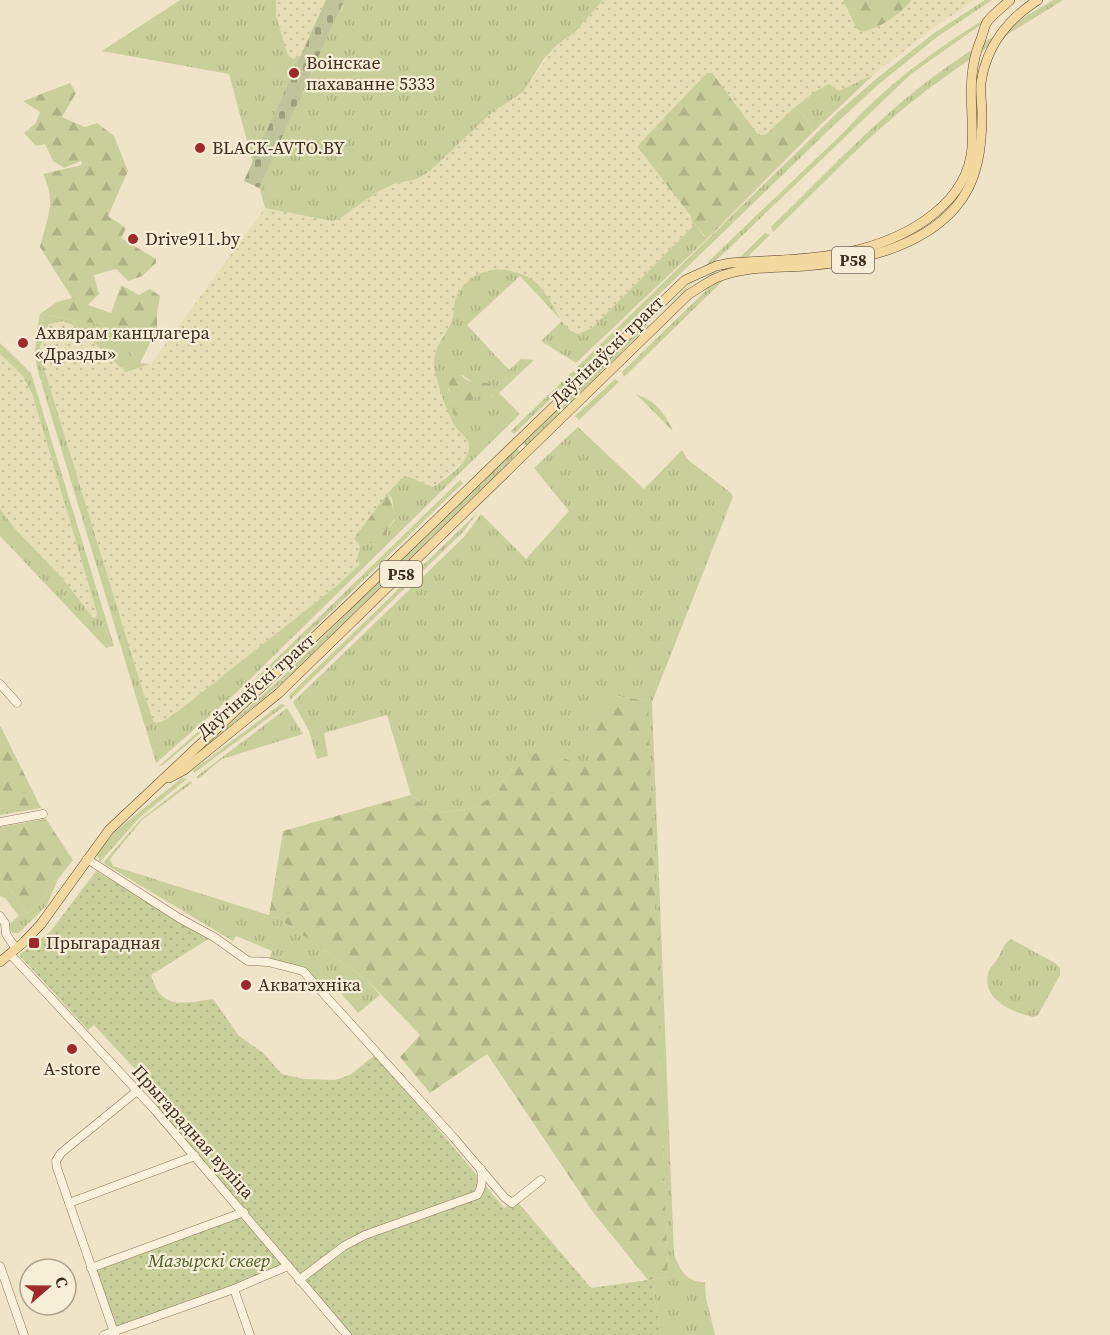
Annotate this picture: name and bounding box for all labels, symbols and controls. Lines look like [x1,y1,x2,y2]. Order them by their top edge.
place label: Воінскае пахаванне 5333 [306,50,435,96]
marker: Воінскае пахаванне 5333 [287,66,301,80]
place label: BLACK-AVTO.BY [212,135,345,160]
marker: BLACK-AVTO.BY [193,141,207,155]
place label: Drive911.by [145,226,241,251]
marker: Drive911.by [126,232,140,246]
road number: Р58 [832,247,874,273]
street label: Даўгінаўскі тракт [544,289,669,412]
place label: Ахвярам канцлагера «Дразды» [35,320,210,366]
marker: Ахвярам канцлагера «Дразды» [16,336,30,350]
road number: Р58 [380,561,422,587]
street label: Даўгінаўскі тракт [191,627,321,744]
place label: Прыгарадная [46,930,160,955]
marker: Прыгарадная [27,936,41,950]
place label: Акватэхніка [258,972,362,997]
marker: Акватэхніка [239,978,253,992]
marker: А-store [65,1042,79,1056]
place label: А-store [43,1056,101,1081]
street label: Прыгарадная вуліца [126,1059,261,1205]
park label: Мазырскі сквер [147,1248,270,1273]
north arrow [18,1257,78,1317]
text: С [50,1273,74,1290]

